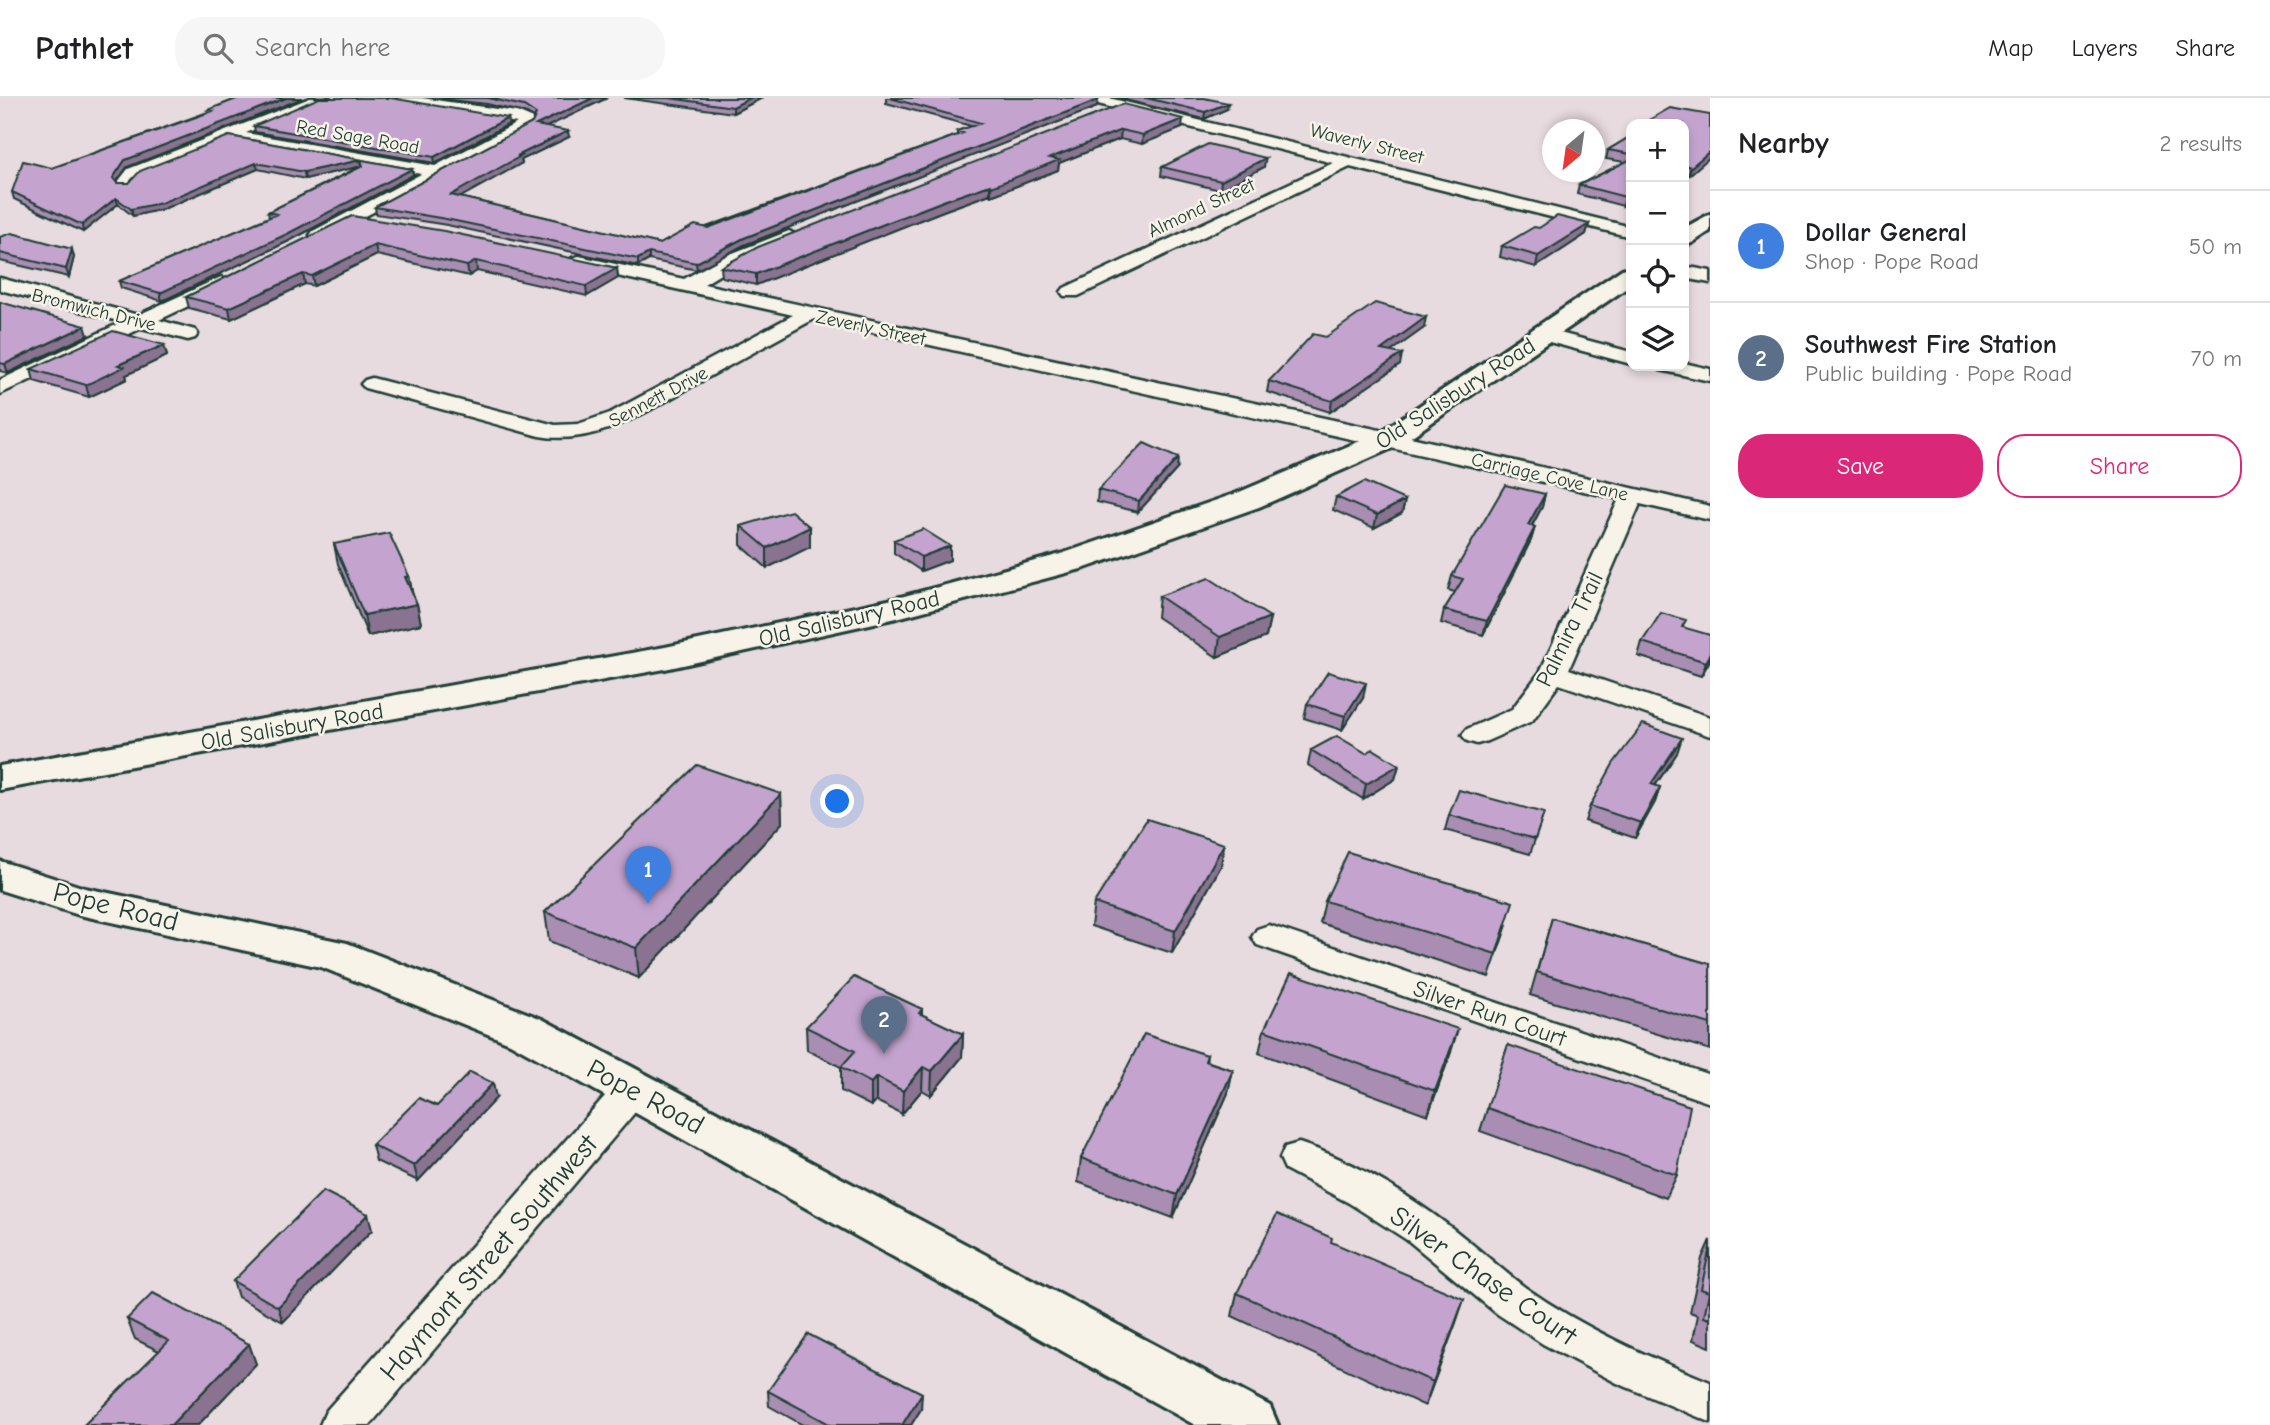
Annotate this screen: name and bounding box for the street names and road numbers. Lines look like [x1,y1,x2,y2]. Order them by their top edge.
street label: Red Sage Road [295,115,421,159]
street label: Waverly Street [1308,119,1426,169]
street label: Almond Street [1144,173,1259,242]
street label: Bromwich Drive [29,284,158,336]
street label: Zeverly Street [814,306,928,350]
street label: Old Salisbury Road [1370,332,1540,455]
street label: Sennett Drive [605,362,712,432]
street label: Carriage Cove Lane [1469,448,1630,506]
street label: Palmira Trail [1530,568,1609,691]
street label: Old Salisbury Road [756,585,942,652]
street label: Old Salisbury Road [199,697,385,756]
street label: Pope Road [50,876,182,938]
street label: Silver Run Court [1410,975,1571,1053]
street label: Pope Road [581,1053,710,1141]
street label: Haymont Street Southwest [373,1128,605,1387]
street label: Silver Chase Court [1384,1199,1584,1353]

